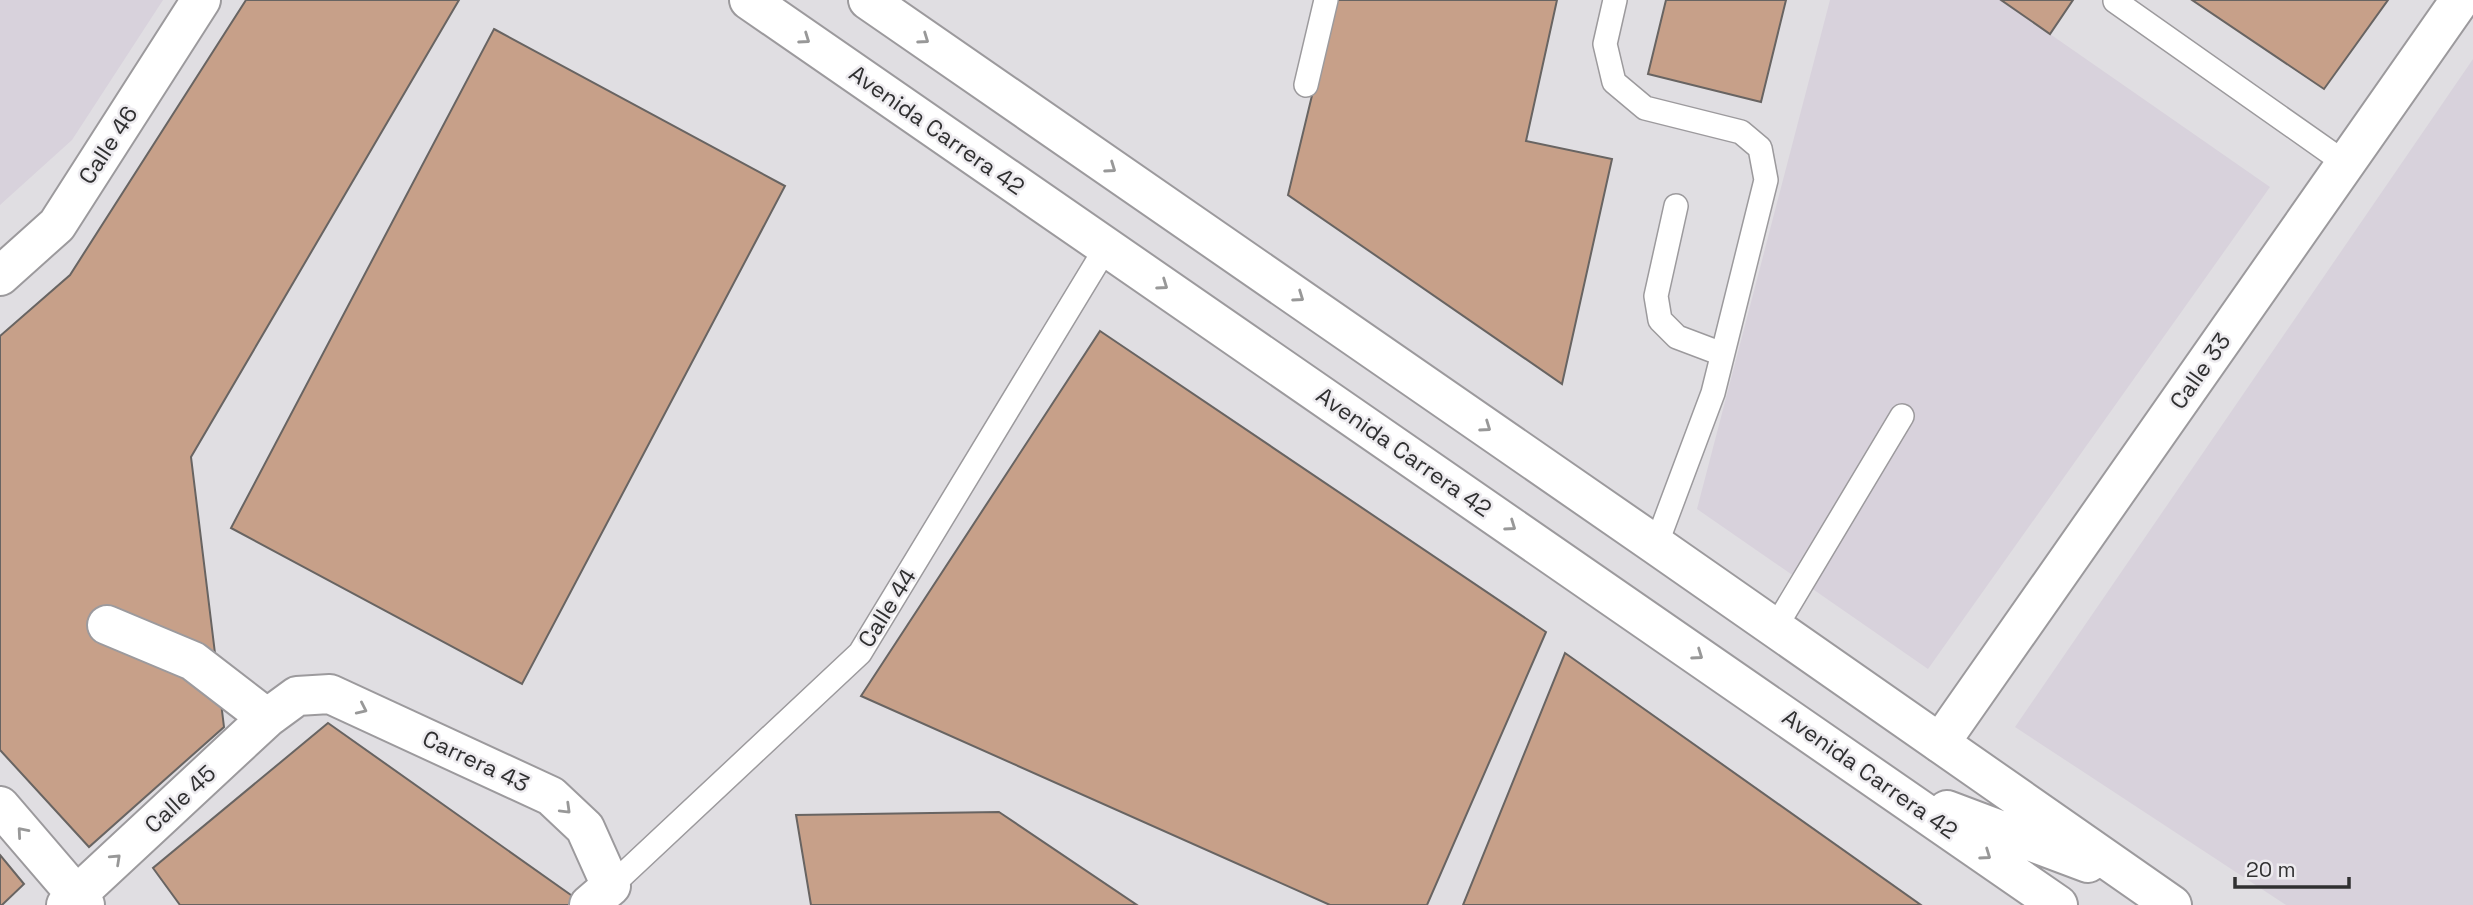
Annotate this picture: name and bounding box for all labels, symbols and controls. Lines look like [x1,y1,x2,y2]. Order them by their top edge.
one-way arrow [797,31,810,43]
one-way arrow [916,31,929,43]
street label: Avenida Carrera 42 [843,58,1031,202]
street label: Calle 46 [72,100,144,190]
one-way arrow [1104,160,1117,173]
one-way arrow [1155,277,1168,289]
one-way arrow [1291,289,1304,302]
street label: Calle 33 [2163,327,2237,415]
street label: Avenida Carrera 42 [1310,380,1498,524]
one-way arrow [1478,419,1491,431]
one-way arrow [1503,518,1516,530]
street label: Calle 44 [851,563,923,653]
one-way arrow [1690,647,1703,659]
one-way arrow [355,701,368,715]
street label: Avenida Carrera 42 [1776,702,1964,846]
street label: Carrera 43 [418,723,534,799]
street label: Calle 45 [138,758,222,840]
one-way arrow [557,801,570,814]
one-way arrow [18,828,30,841]
scale bar [2235,846,2349,890]
one-way arrow [1978,847,1991,859]
one-way arrow [108,855,121,867]
text: 20 m [2246,856,2296,883]

